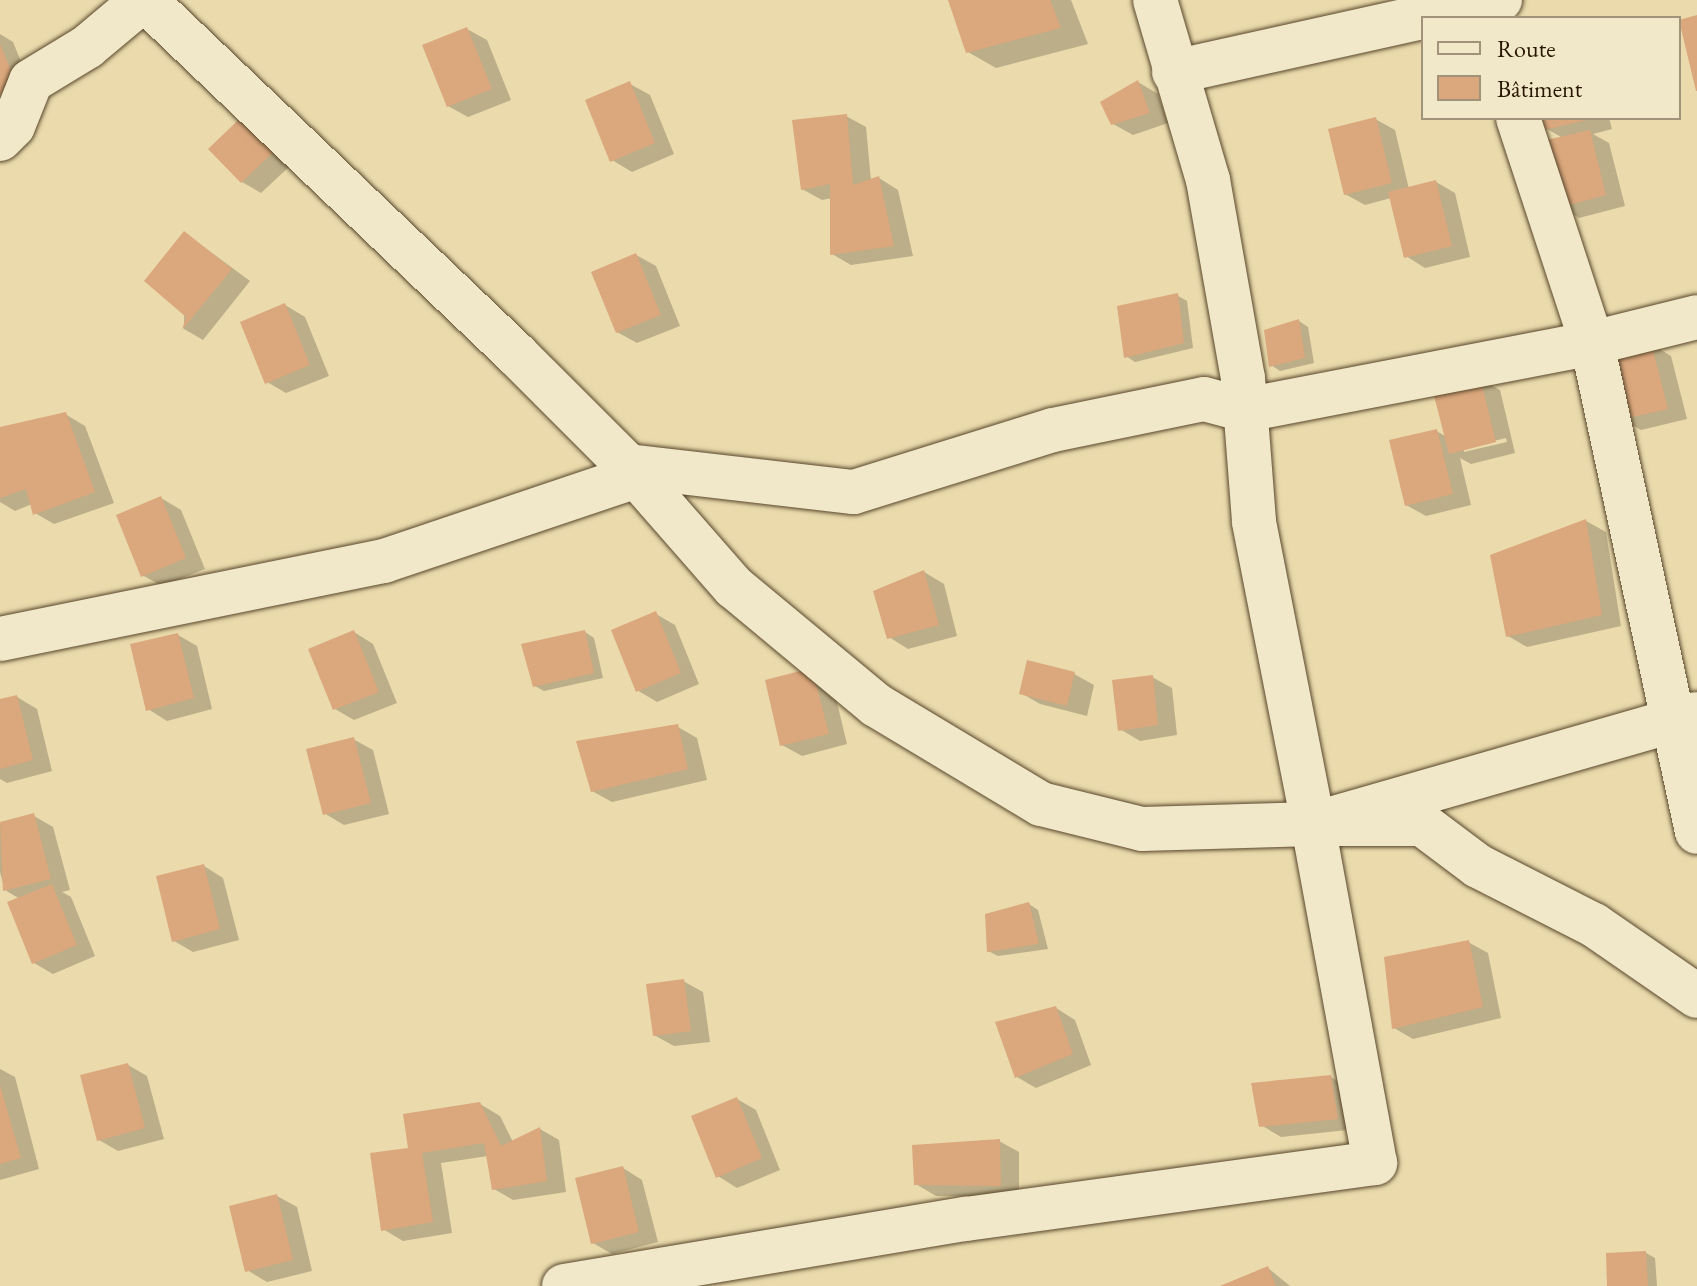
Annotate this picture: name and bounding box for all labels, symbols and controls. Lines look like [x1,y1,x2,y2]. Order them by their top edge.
legend [1421,16,1681,120]
text: Route [1497,33,1556,64]
text: Bâtiment [1497,73,1582,104]

